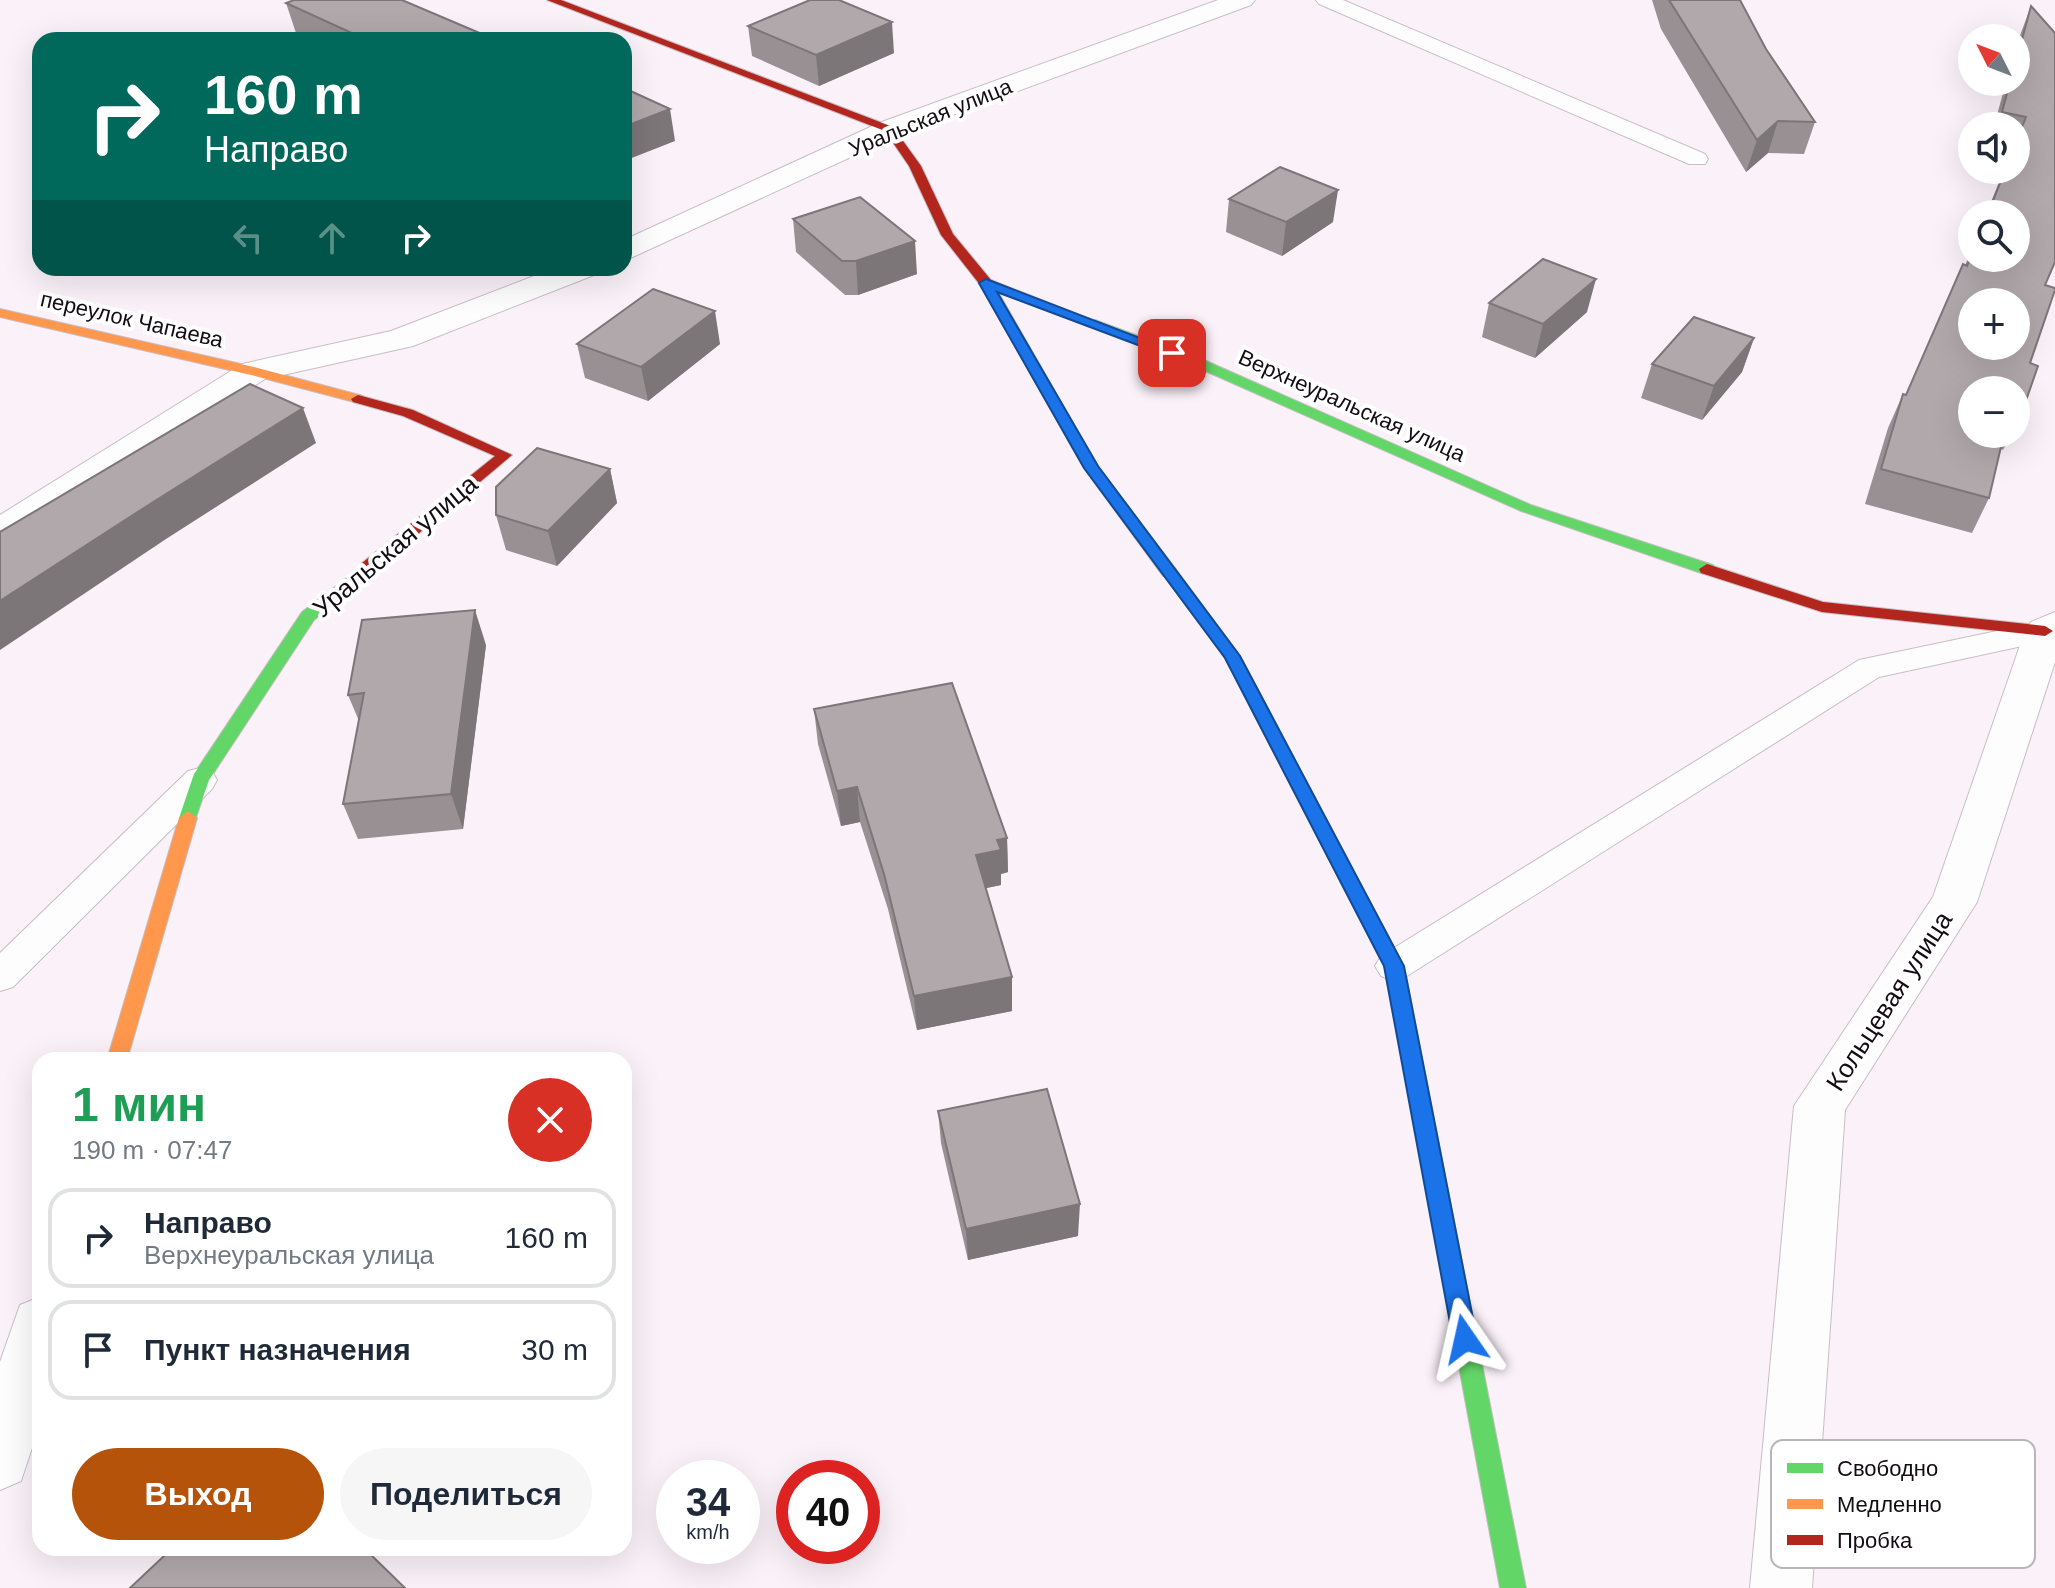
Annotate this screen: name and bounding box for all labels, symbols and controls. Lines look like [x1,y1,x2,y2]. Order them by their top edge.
north arrow [1958,24,2030,96]
map controls [1958,24,2030,448]
text: 160 m [204,63,363,126]
icon: right [72,64,176,168]
street label: Уральская улица [845,73,1016,162]
button: sound [1958,112,2030,184]
text: Направо [204,129,348,170]
button: search [1958,200,2030,272]
icon: left [226,216,270,260]
icon: ahead [310,216,354,260]
icon: right [394,216,438,260]
street label: переулок Чапаева [38,286,226,353]
button: + [1958,288,2030,360]
pin [1138,319,1206,387]
icon: arrive [1150,331,1194,375]
street label: Верхнеуральская улица [1235,344,1470,467]
button: − [1958,376,2030,448]
street label: Уральская улица [307,468,484,623]
street label: Кольцевая улица [1820,905,1958,1096]
text: 1 мин [72,1078,206,1131]
button: close [508,1078,592,1162]
text: 190 m · 07:47 [72,1135,232,1165]
text: Направо [144,1206,272,1239]
icon: right [76,1216,120,1260]
text: 160 m [505,1221,588,1254]
text: Верхнеуральская улица [144,1240,434,1270]
position arrow [1423,1297,1507,1381]
icon: arrive [76,1328,120,1372]
text: Пункт назначения [144,1333,411,1366]
text: 30 m [521,1333,588,1366]
legend [1771,1440,2035,1568]
button: Выход [72,1448,324,1540]
button: Поделиться [340,1448,592,1540]
text: Свободно [1837,1456,1938,1481]
speed limit sign: 40 [776,1460,880,1564]
text: 34 [686,1480,730,1524]
text: Медленно [1837,1492,1942,1517]
text: km/h [686,1521,730,1543]
text: Пробка [1837,1528,1913,1553]

